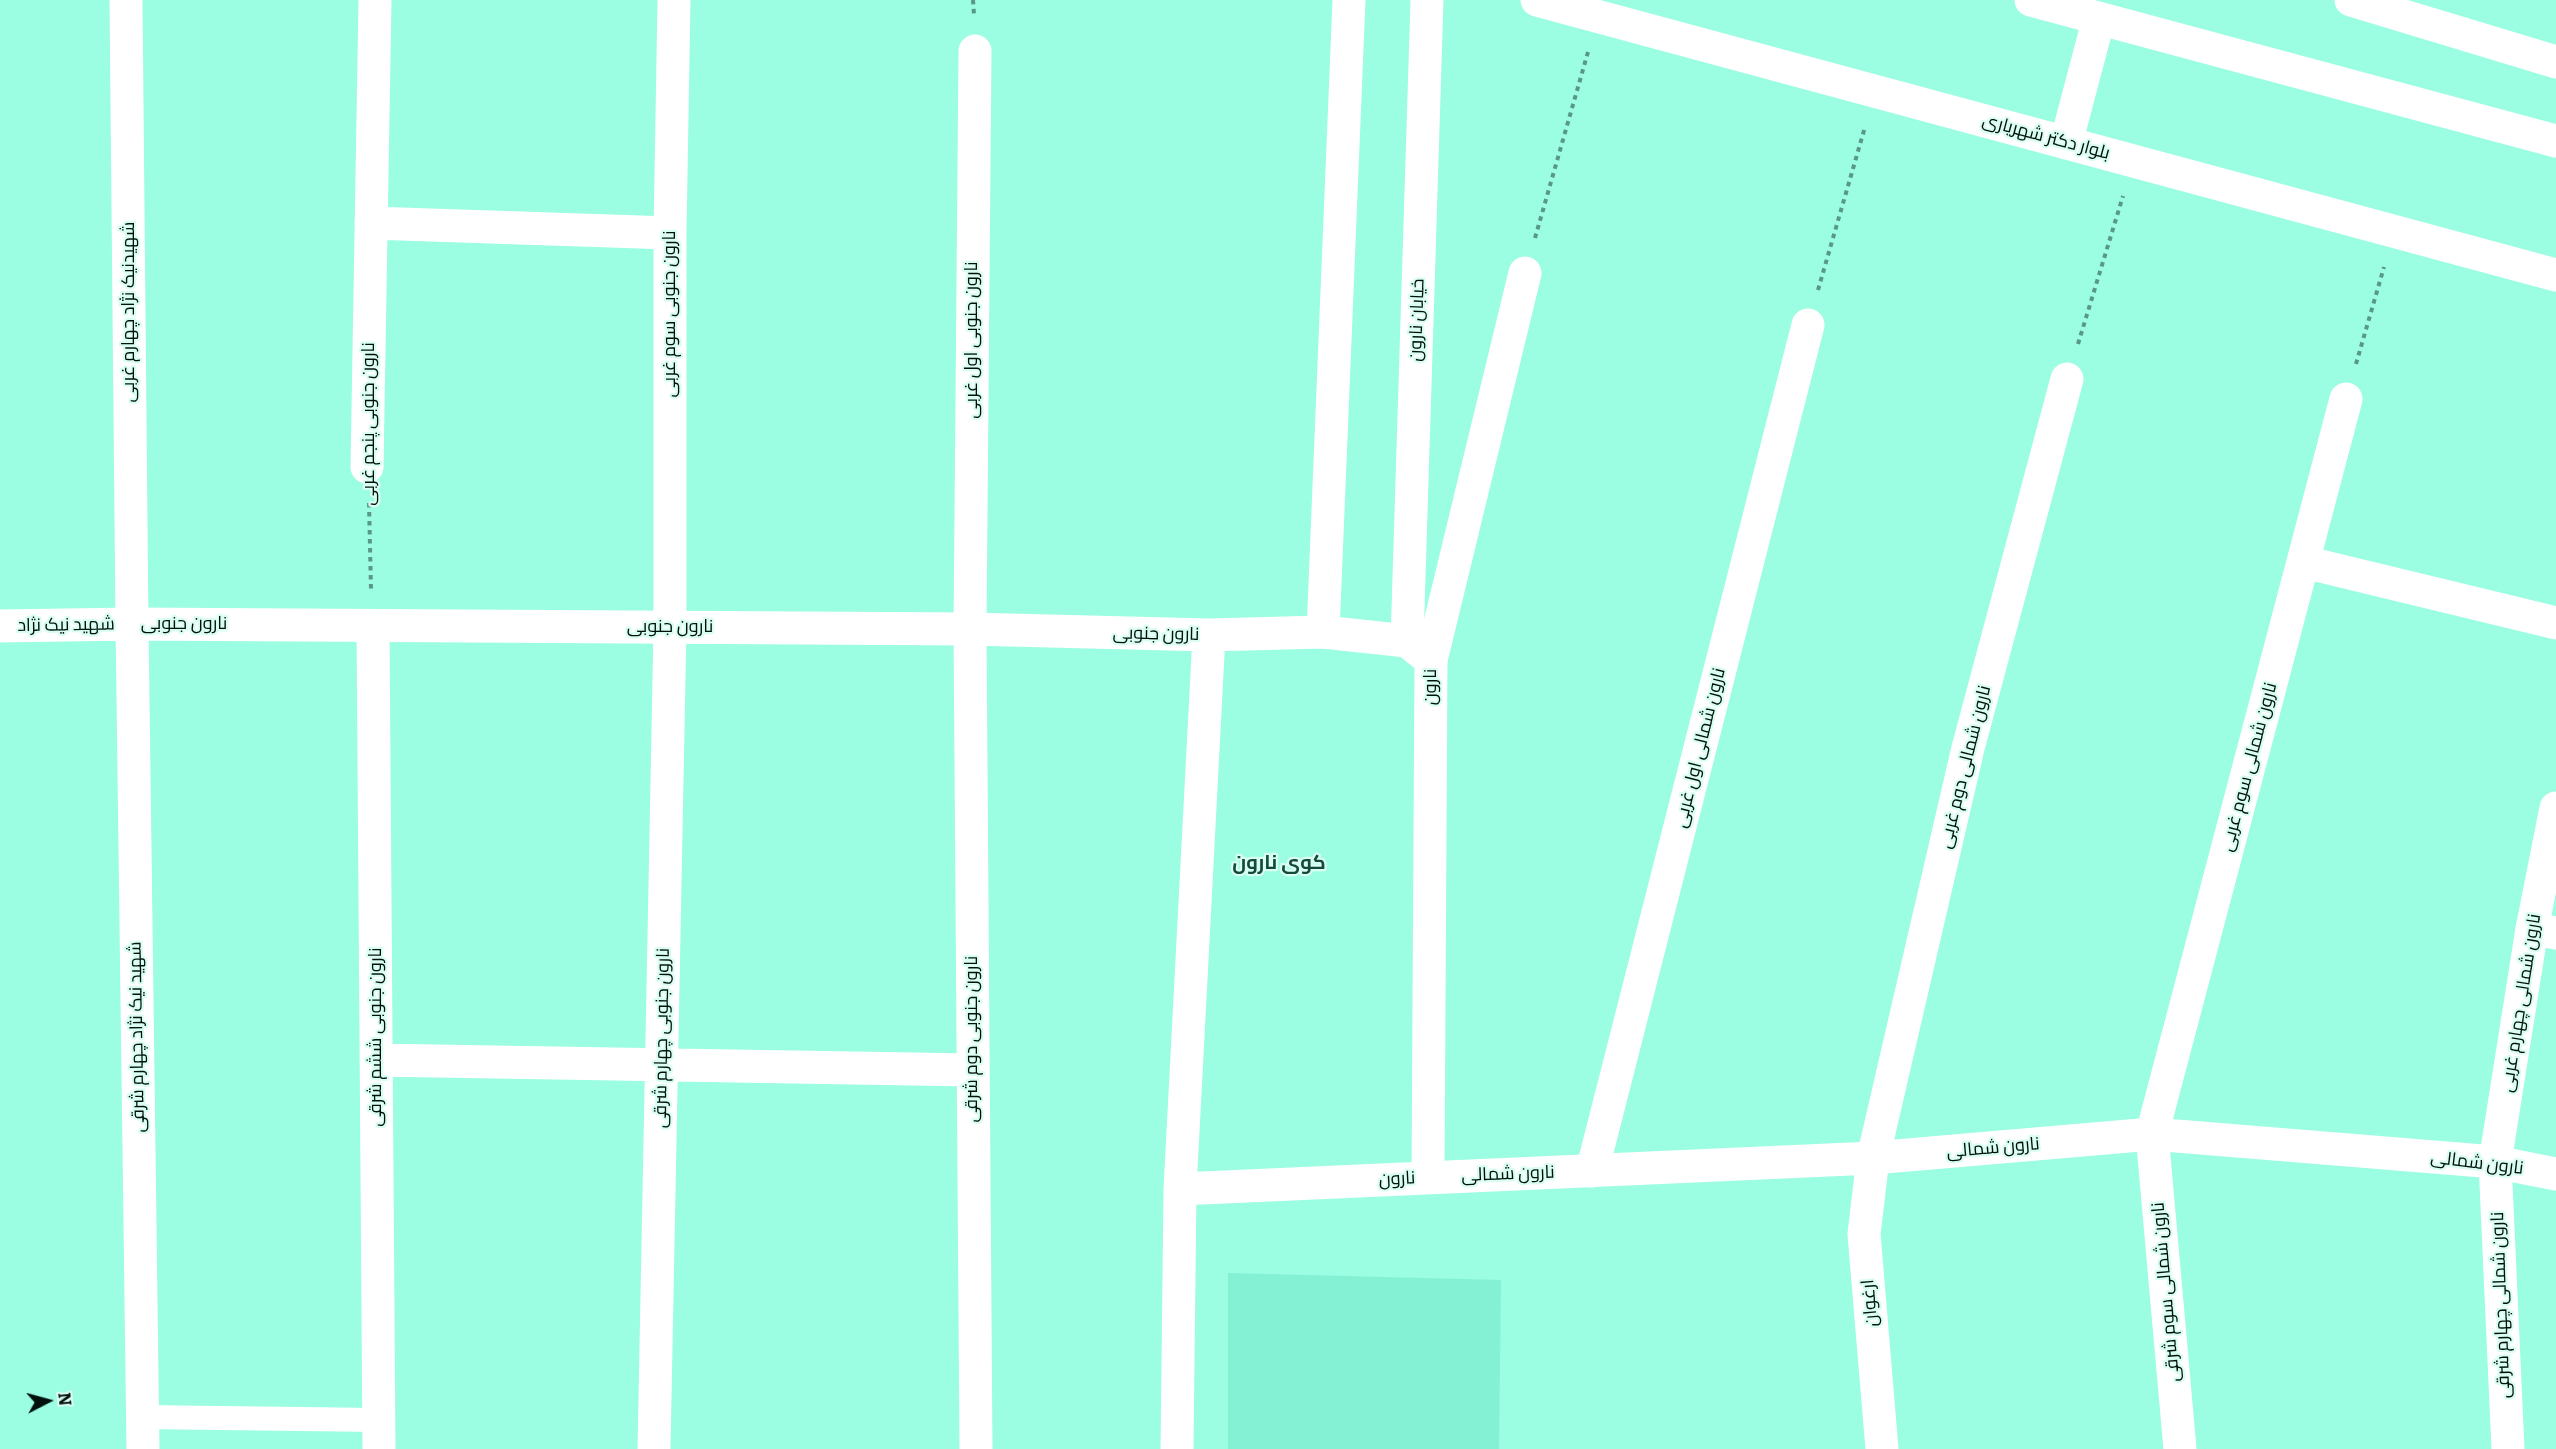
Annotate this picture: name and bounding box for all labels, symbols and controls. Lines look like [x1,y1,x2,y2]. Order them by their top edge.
street label: بلوار دکتر شهریاری [1980,110,2112,164]
street label: شهیدنیک نژاد چهارم غربی [118,222,140,402]
street label: نارون جنوبی سوم غربی [659,230,681,398]
street label: نارون جنوبی اول غربی [961,261,983,419]
street label: خیابان نارون [1405,278,1429,362]
street label: نارون جنوبی پنجم غربی [358,342,380,506]
street label: شهید نیک نژاد [17,613,115,637]
street label: نارون جنوبی [141,613,227,635]
street label: نارون جنوبی [627,616,713,638]
street label: نارون جنوبی [1112,622,1200,646]
street label: نارون شمالی اول غربی [1670,666,1730,830]
street label: نارون [1420,669,1442,705]
street label: نارون شمالی سوم غربی [2216,680,2282,854]
street label: نارون شمالی دوم غربی [1934,683,1996,851]
district label: کوی نارون [1232,851,1326,875]
street label: نارون شمالی چهارم غربی [2496,912,2546,1094]
street label: شهید نیک نژاد چهارم شرقی [125,941,149,1133]
street label: نارون جنوبی ششم شرقی [365,947,387,1127]
street label: نارون جنوبی چهارم شرقی [650,948,674,1128]
street label: نارون جنوبی دوم شرقی [961,956,983,1122]
street label: نارون شمالی [1946,1133,2040,1163]
street label: نارون شمالی [2429,1147,2525,1179]
street label: نارون شمالی [1461,1162,1555,1186]
street label: نارون [1378,1167,1416,1191]
street label: نارون شمالی سوم شرقی [2147,1201,2185,1383]
street label: نارون شمالی چهارم شرقی [2487,1211,2515,1399]
street label: ارغوان [1857,1278,1883,1328]
north arrow [18,1371,78,1431]
text: N [53,1391,79,1407]

